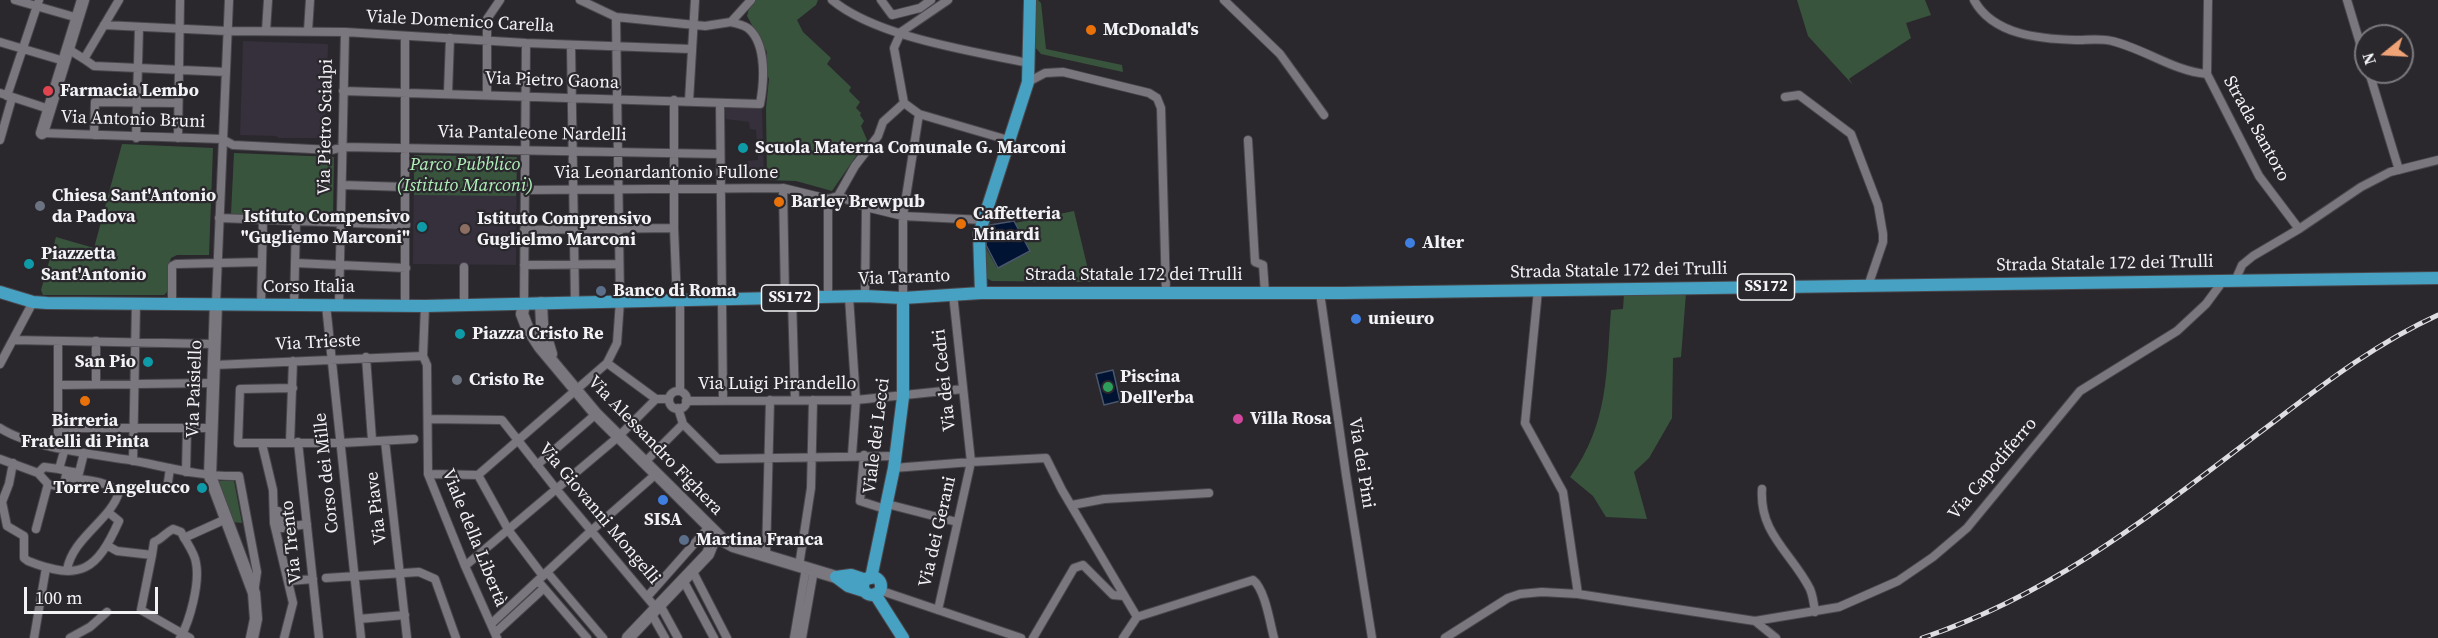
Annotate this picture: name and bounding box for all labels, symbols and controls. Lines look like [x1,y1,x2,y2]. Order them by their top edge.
street label: Viale Domenico Carella [365,6,555,38]
place label: McDonald's [1103,19,1199,41]
marker: McDonald's [1084,23,1098,37]
north arrow [2354,24,2414,84]
text: N [2357,50,2381,68]
street label: Via Pietro Scialpi [314,59,338,195]
street label: Via Pietro Gaona [484,68,620,94]
street label: Strada Santoro [2218,73,2294,185]
place label: Farmacia Lembo [60,80,199,102]
marker: Farmacia Lembo [41,84,55,98]
street label: Via Antonio Bruni [60,107,206,133]
street label: Via Pantaleone Nardelli [437,122,627,146]
place label: Scuola Materna Comunale G. Marconi [755,137,1066,159]
marker: Scuola Materna Comunale G. Marconi [736,141,750,155]
park label: Parco Pubblico (Istituto Marconi) [397,154,533,196]
street label: Via Leonardantonio Fullone [554,162,778,184]
place label: Chiesa Sant'Antonio da Padova [52,185,216,228]
place label: Barley Brewpub [791,191,925,213]
marker: Barley Brewpub [772,195,786,209]
marker: Chiesa Sant'Antonio da Padova [33,199,47,213]
place label: Caffetteria Minardi [973,203,1061,246]
place label: Istituto Compensivo "Gugliemo Marconi" [241,206,410,248]
place label: Istituto Comprensivo Guglielmo Marconi [477,208,652,250]
marker: Caffetteria Minardi [954,217,968,231]
marker: Istituto Compensivo "Gugliemo Marconi" [415,220,429,234]
marker: Istituto Comprensivo Guglielmo Marconi [458,222,472,236]
place label: Alter [1422,232,1464,254]
marker: Alter [1403,236,1417,250]
place label: Piazzetta Sant'Antonio [41,243,146,286]
street label: Strada Statale 172 dei Trulli [1996,251,2214,277]
marker: Piazzetta Sant'Antonio [22,257,36,271]
street label: Strada Statale 172 dei Trulli [1510,258,1728,284]
street label: Strada Statale 172 dei Trulli [1025,264,1243,286]
street label: Via Taranto [857,266,951,290]
road number: SS172 [1738,274,1794,300]
street label: Corso Italia [263,276,355,298]
place label: Banco di Roma [613,280,737,302]
marker: Banco di Roma [594,284,608,298]
road number: SS172 [762,285,818,311]
place label: unieuro [1368,308,1434,330]
marker: unieuro [1349,312,1363,326]
place label: Piazza Cristo Re [472,323,604,345]
marker: Piazza Cristo Re [453,327,467,341]
street label: Via dei Cedri [929,328,961,432]
street label: Via Trieste [275,330,361,356]
street label: Via Paisiello [182,340,208,438]
place label: San Pio [75,351,136,373]
marker: San Pio [141,355,155,369]
place label: Piscina Dell'erba [1120,366,1194,409]
place label: Cristo Re [469,369,544,391]
street label: Via Alessandro Fighera [583,372,727,520]
marker: Cristo Re [450,373,464,387]
street label: Via Luigi Pirandello [698,373,856,395]
street label: Viale dei Lecci [859,377,895,495]
marker: Piscina Dell'erba [1101,380,1115,394]
marker: Birreria Fratelli di Pinta [78,394,92,408]
place label: Villa Rosa [1250,408,1332,430]
place label: Birreria Fratelli di Pinta [21,410,149,452]
street label: Corso dei Mille [310,412,344,534]
marker: Villa Rosa [1231,412,1245,426]
street label: Via Capodiferro [1944,414,2042,524]
street label: Via dei Pini [1343,416,1379,510]
street label: Via Giovanni Mongelli [534,439,664,589]
street label: Viale della Libertà [437,466,511,610]
street label: Via Piave [362,470,392,546]
street label: Via dei Gerani [915,474,961,590]
place label: Torre Angelucco [53,477,190,499]
marker: Torre Angelucco [195,481,209,495]
marker: SISA [656,493,670,507]
street label: Via Trento [277,499,307,585]
place label: SISA [644,509,682,531]
place label: Martina Franca [696,529,823,551]
marker: Martina Franca [677,533,691,547]
scale bar [27,575,160,613]
text: 100 m [35,585,82,610]

